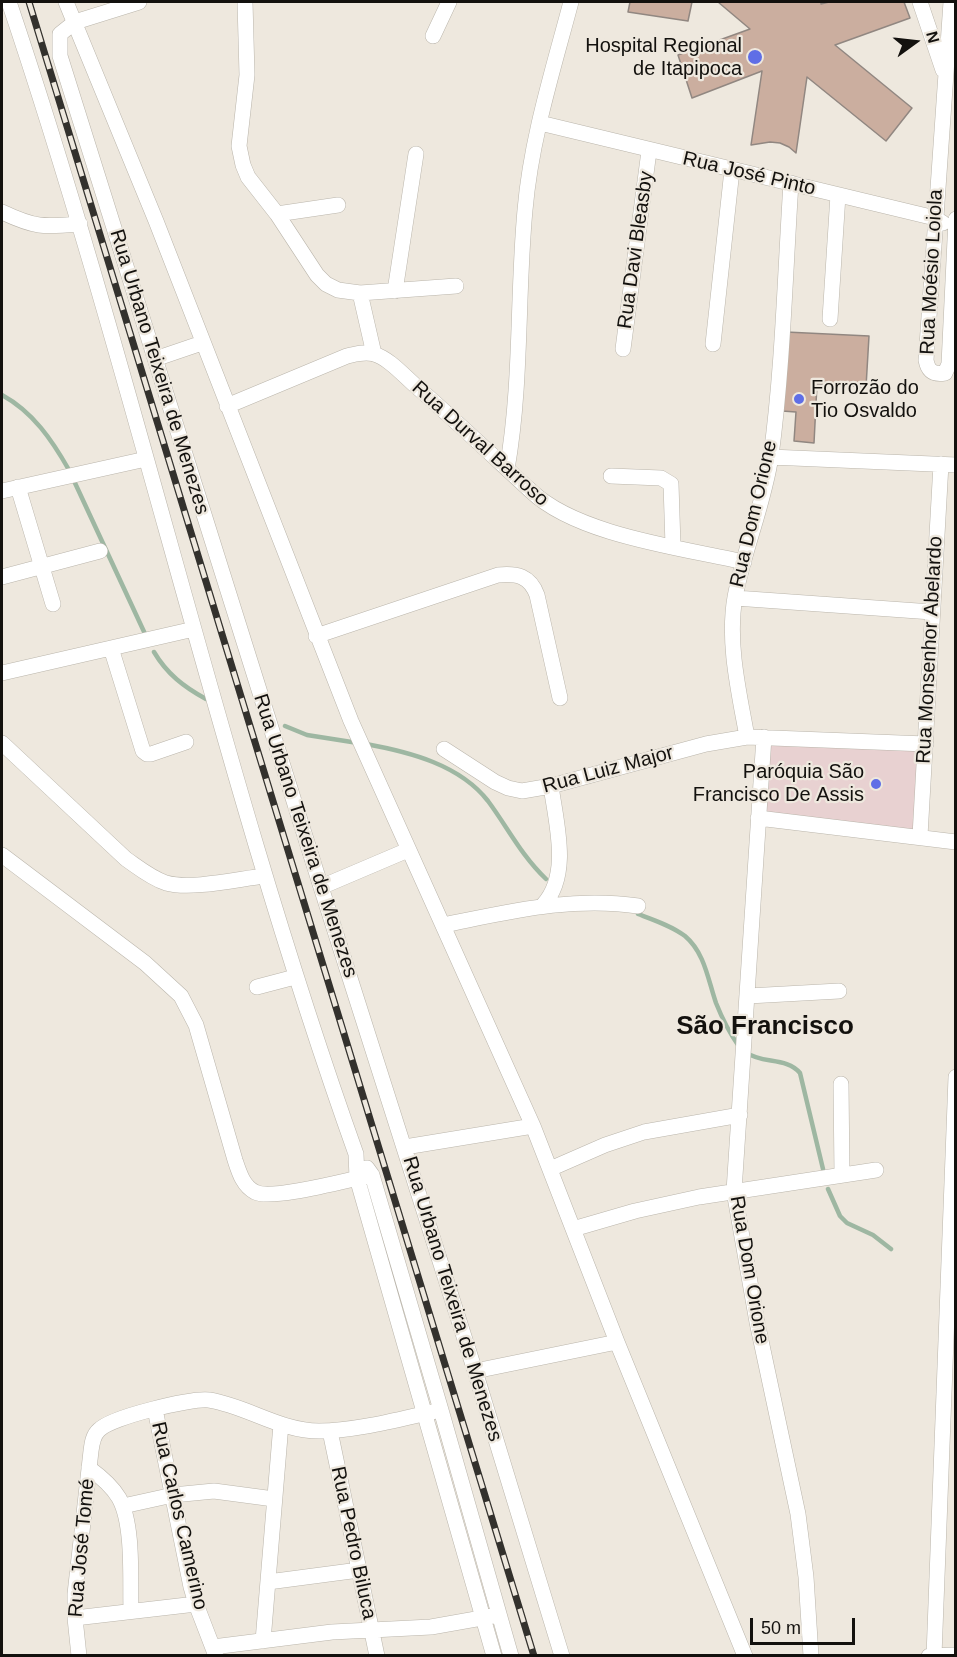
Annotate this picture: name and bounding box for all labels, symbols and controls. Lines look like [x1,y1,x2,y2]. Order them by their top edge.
north arrow [885,12,945,72]
text: N [923,29,943,45]
place label: Hospital Regional de Itapipoca [585,34,742,81]
marker: Hospital Regional de Itapipoca [746,48,764,66]
street label: Rua José Pinto [680,147,818,201]
street label: Rua Davi Bleasby [613,170,659,330]
street label: Rua Moésio Loiola [916,189,948,355]
street label: Rua Urbano Teixeira de Menezes [104,227,214,517]
street label: Rua Durval Barroso [407,376,553,512]
place label: Forrozão do Tio Osvaldo [811,376,919,423]
marker: Forrozão do Tio Osvaldo [792,392,806,406]
street label: Rua Dom Orione [725,438,783,590]
street label: Rua Monsenhor Abelardo [912,536,948,764]
street label: Rua Urbano Teixeira de Menezes [248,691,362,981]
street label: Rua Luiz Major [540,741,676,799]
place label: Paróquia São Francisco De Assis [693,760,864,807]
marker: Paróquia São Francisco De Assis [869,777,883,791]
district label: São Francisco [676,1011,854,1043]
street label: Rua Urbano Teixeira de Menezes [397,1154,507,1444]
street label: Rua Dom Orione [724,1194,774,1346]
street label: Rua Carlos Camerino [146,1420,212,1612]
street label: Rua Pedro Biluca [325,1464,381,1622]
street label: Rua José Tomé [64,1478,100,1618]
scale bar [753,1606,858,1644]
text: 50 m [761,1618,801,1638]

